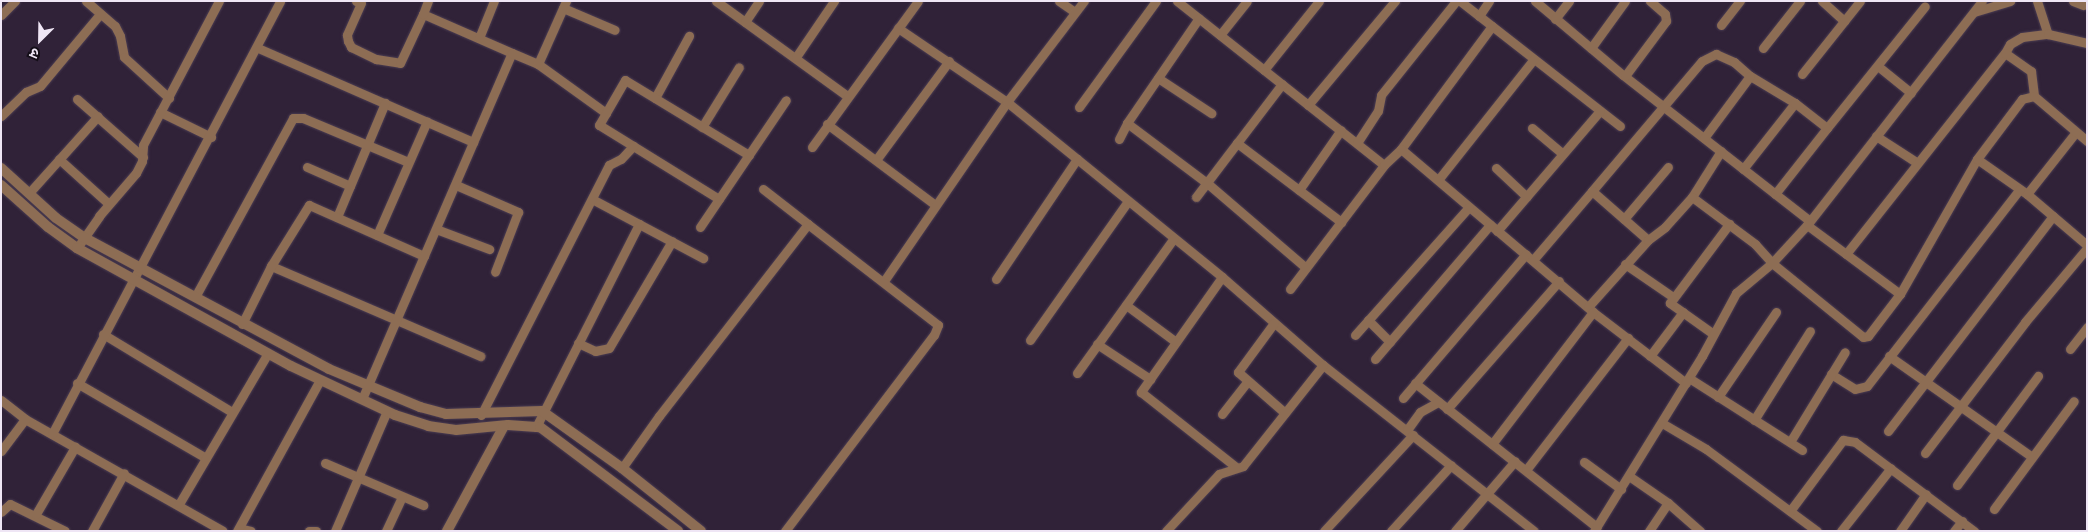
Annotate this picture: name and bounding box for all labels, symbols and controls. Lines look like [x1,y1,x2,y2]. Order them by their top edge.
north arrow [15,15,65,65]
text: उ [27,45,41,63]

